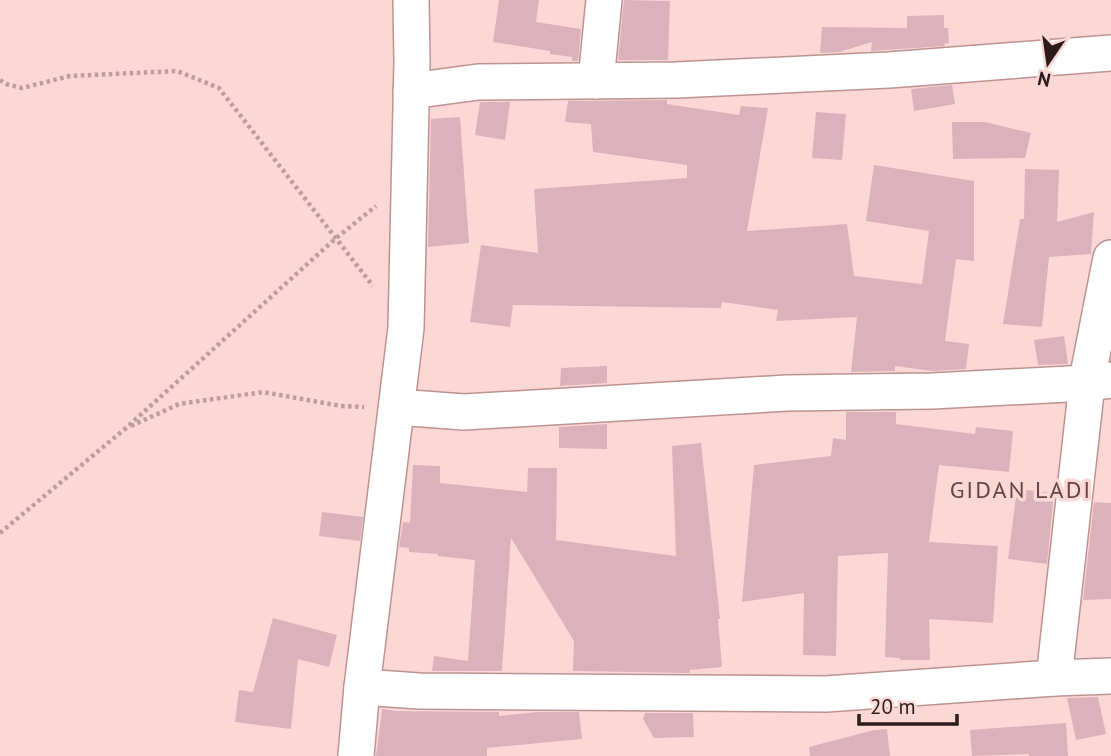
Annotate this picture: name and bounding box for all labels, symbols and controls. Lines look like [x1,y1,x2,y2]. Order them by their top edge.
north arrow [1013,28,1083,98]
text: N [1035,66,1053,93]
district label: GIDAN LADI [950,474,1092,505]
scale bar [859,682,957,726]
text: 20 m [870,693,916,720]

